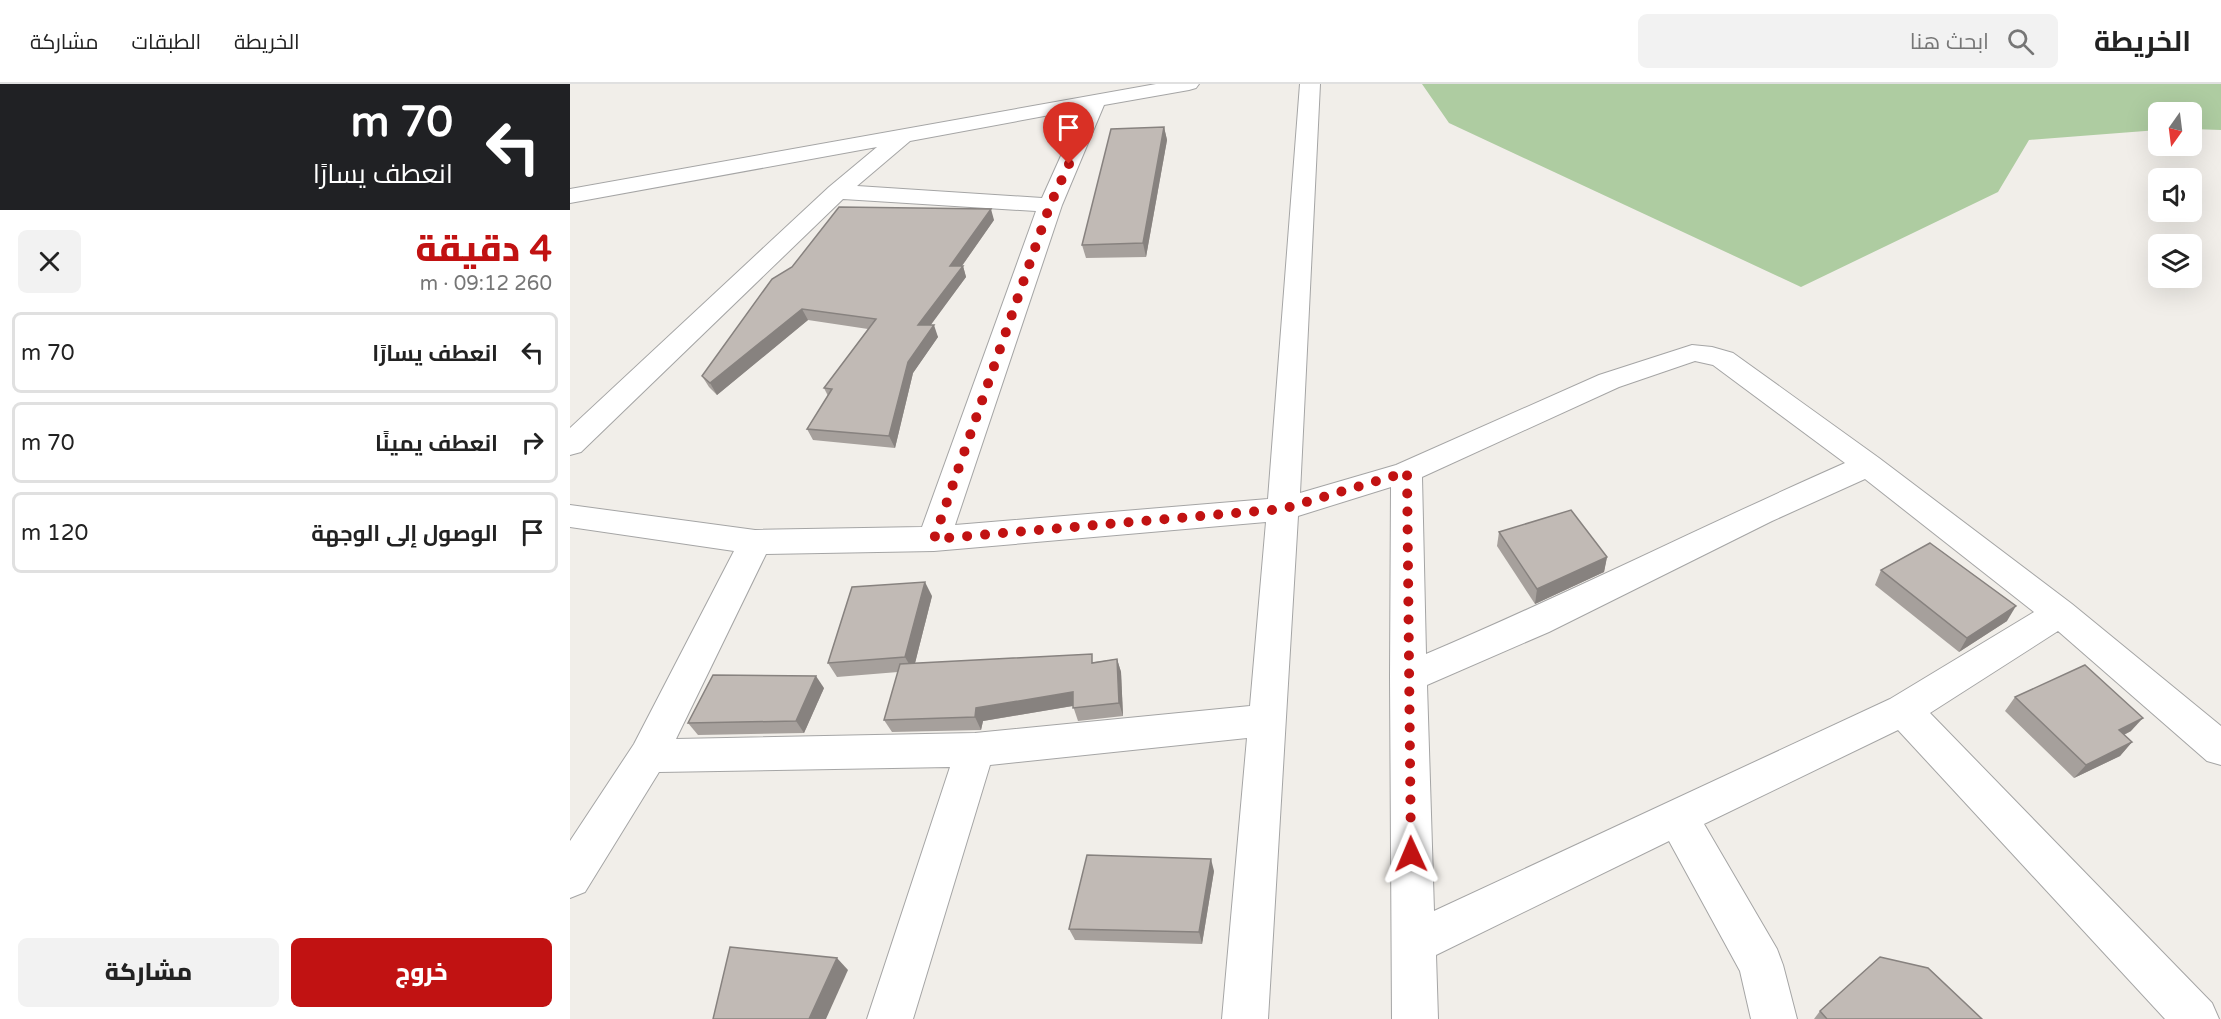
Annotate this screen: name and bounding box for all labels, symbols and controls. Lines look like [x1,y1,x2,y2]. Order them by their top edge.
search box [1638,14,2058,68]
icon: search [2004,25,2037,58]
text: الخريطة [2094,25,2191,59]
text: ابحث هنا [1910,29,1989,55]
text: مشاركة [30,30,99,55]
text: الطبقات [132,30,201,55]
text: الخريطة [234,30,300,55]
text: 70 m [351,97,453,148]
pin [1043,102,1094,164]
north arrow [2148,102,2202,156]
map controls [2148,102,2202,288]
icon: left [474,108,552,186]
icon: arrive [1052,111,1085,144]
text: انعطف يسارًا [313,158,453,191]
button: sound [2148,168,2202,222]
text: 4 دقيقة [415,228,552,271]
button: close [18,230,81,293]
button: layers [2148,234,2202,288]
text: 260 m · 09:12 [420,272,552,296]
icon: left [516,336,549,369]
text: 70 m [21,340,75,366]
text: انعطف يسارًا [372,341,498,367]
icon: right [516,426,549,459]
text: 70 m [21,430,75,456]
text: انعطف يمينًا [375,431,498,457]
icon: arrive [516,516,549,549]
text: 120 m [21,520,88,546]
text: الوصول إلى الوجهة [311,521,498,547]
position arrow [1379,822,1443,886]
button: مشاركة [18,938,279,1007]
button: خروج [291,938,552,1007]

